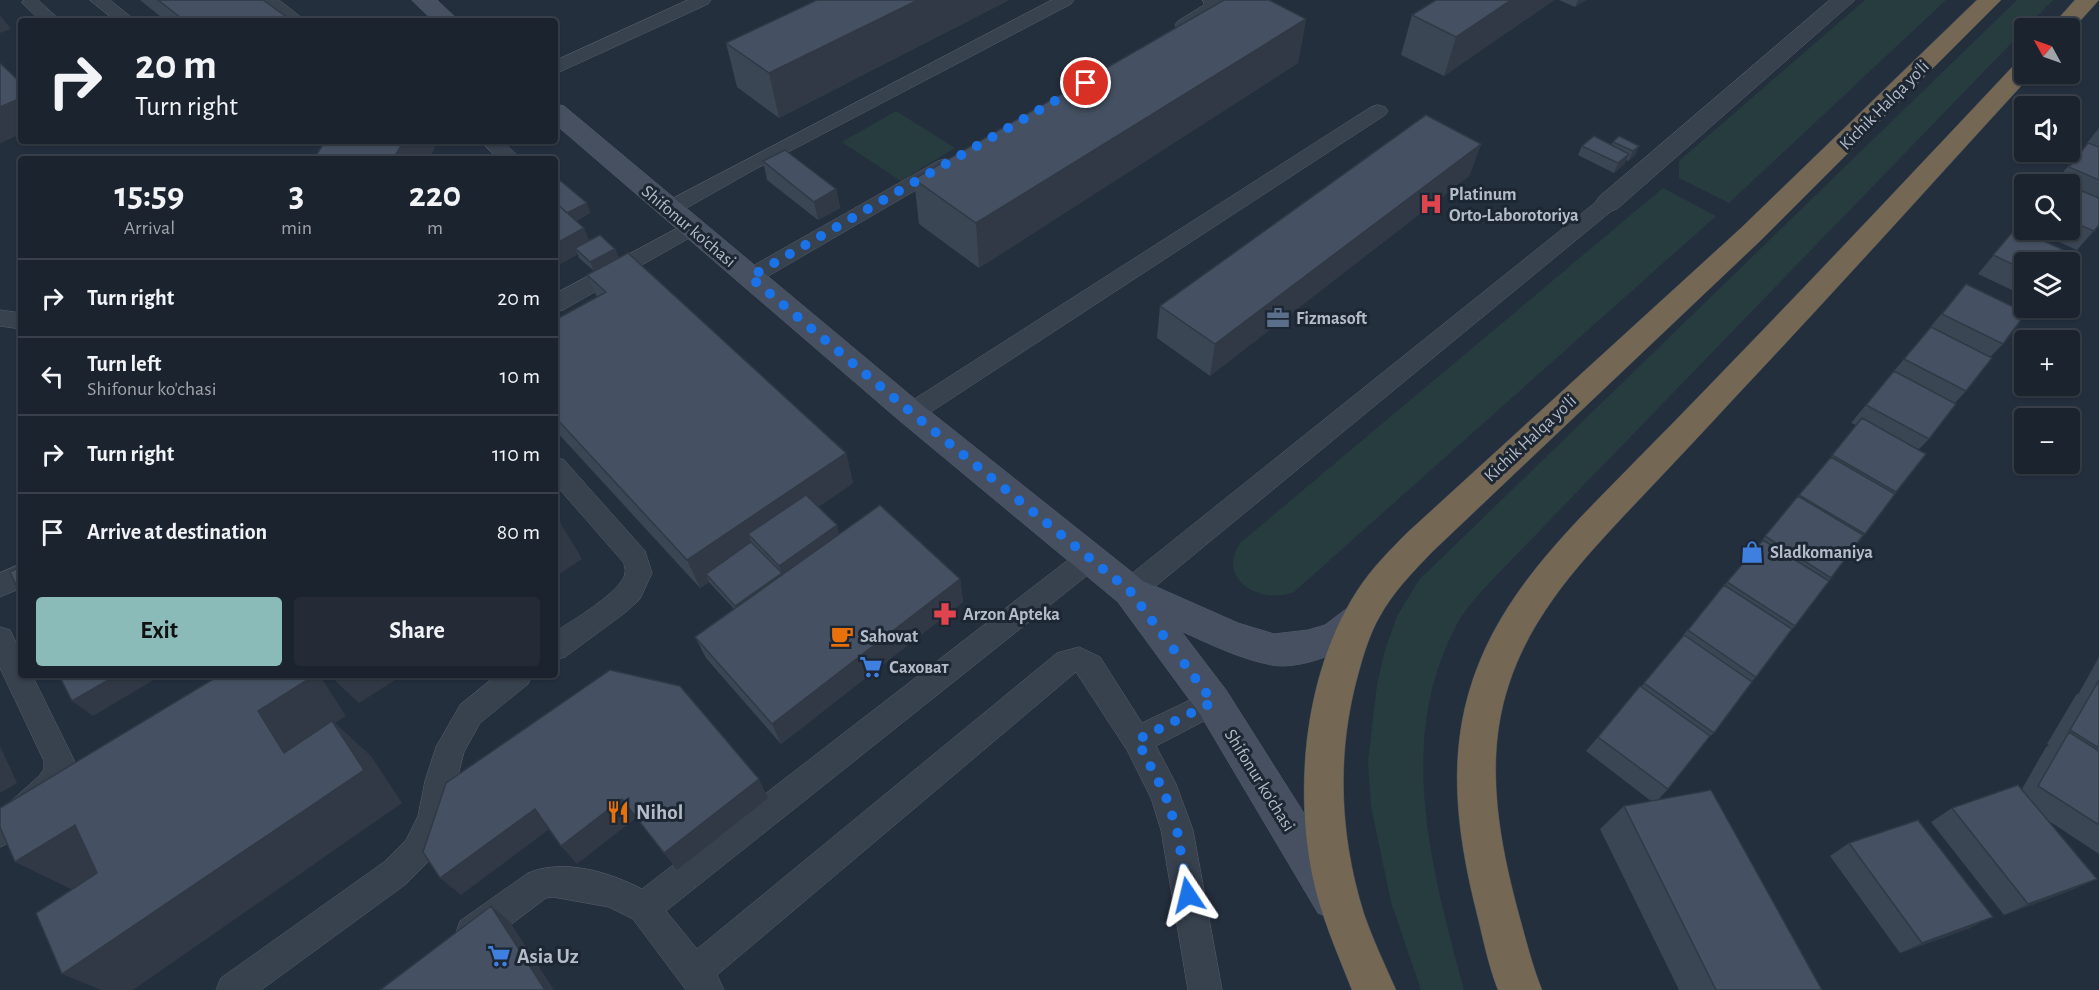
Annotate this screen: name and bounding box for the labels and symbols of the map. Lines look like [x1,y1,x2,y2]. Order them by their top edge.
north arrow [2014,18,2080,84]
pin [1060,57,1111,108]
street label: Kichik Halqa yo'li [1837,58,1933,154]
street label: Shifonur ko'chasi [638,182,739,271]
place label: Platinum Orto-Laborotoriya [1449,186,1579,225]
hospital icon: Platinum Orto-Laborotoriya [1418,191,1444,217]
office icon: Fizmasoft [1265,305,1291,331]
place label: Fizmasoft [1296,310,1367,328]
street label: Kichik Halqa yo'li [1481,392,1580,486]
shop icon: Sladkomaniya [1739,539,1765,565]
place label: Sladkomaniya [1770,544,1873,562]
pharmacy icon: Arzon Apteka [932,601,958,627]
place label: Arzon Apteka [963,606,1060,624]
cafe icon: Sahovat [829,623,855,649]
place label: Sahovat [860,628,918,646]
supermarket icon: Саховат [858,654,884,680]
place label: Саховат [889,659,950,677]
street label: Shifonur ko'chasi [1221,726,1298,835]
restaurant icon: Nihol [605,799,631,825]
place label: Nihol [636,802,683,823]
position arrow [1156,863,1220,927]
supermarket icon: Asia Uz [486,943,512,969]
place label: Asia Uz [517,946,579,967]

